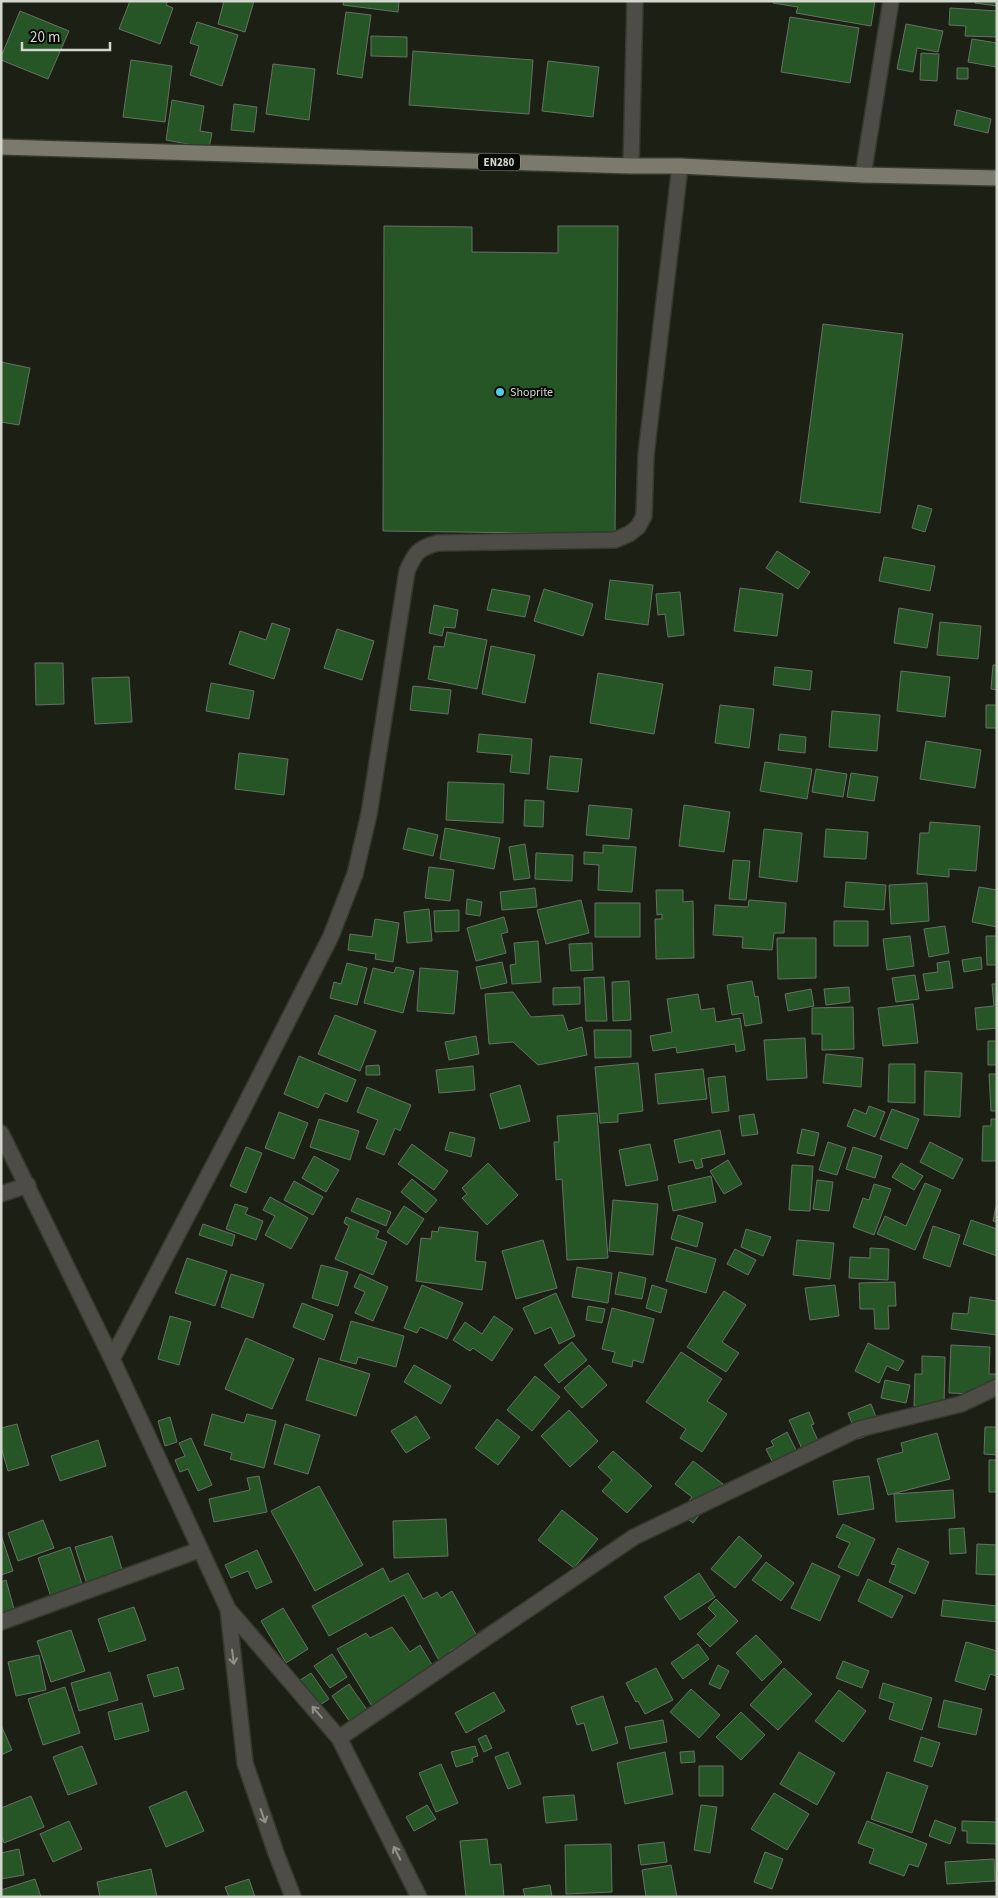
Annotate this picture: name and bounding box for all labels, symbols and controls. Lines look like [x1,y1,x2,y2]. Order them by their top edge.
scale bar [22,20,110,52]
text: 20 m [30,27,60,48]
road number: EN280 [478,154,520,170]
place label: Shoprite [510,384,553,401]
marker: Shoprite [494,386,506,398]
one-way arrow [228,1649,238,1665]
one-way arrow [312,1706,323,1719]
one-way arrow [259,1808,268,1823]
one-way arrow [392,1846,401,1861]

